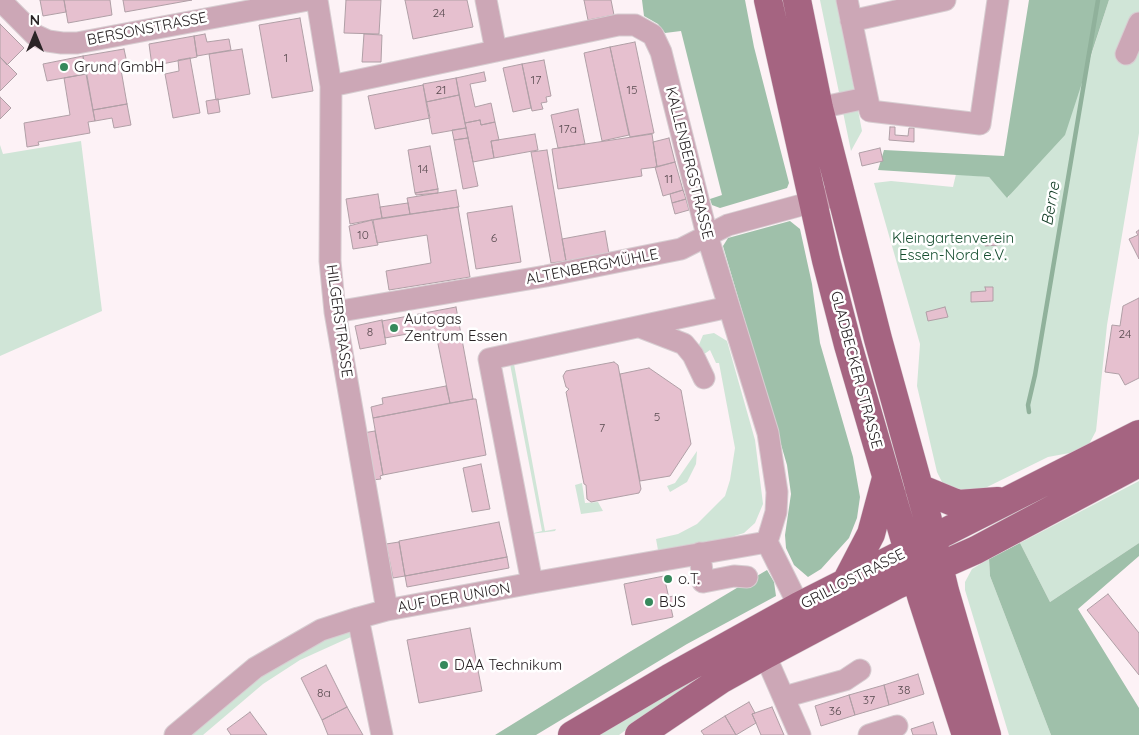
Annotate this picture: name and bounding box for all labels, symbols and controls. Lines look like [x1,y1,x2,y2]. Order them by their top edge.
house number: 24 [433,6,445,20]
street label: BERSONSTRASSE [86,9,208,49]
north arrow [10,10,60,60]
text: N [30,11,40,29]
house number: 1 [284,51,288,65]
place label: Grund GmbH [74,58,165,76]
marker: Grund GmbH [58,61,70,73]
house number: 17 [531,73,541,87]
house number: 21 [435,83,447,97]
house number: 15 [627,83,637,97]
street label: KALLENBERGSTRASSE [661,85,717,241]
house number: 17a [559,122,577,136]
house number: 14 [418,162,428,176]
house number: 11 [665,172,673,186]
water label: Berne [1038,181,1064,227]
house number: 10 [357,228,369,242]
park label: Kleingartenverein Essen-Nord e.V. [892,229,1014,264]
house number: 6 [491,231,497,245]
street label: ALTENBERGMÜHLE [524,245,660,289]
street label: HILGERSTRASSE [322,263,356,379]
street label: GLADBECKER STRASSE [826,289,886,451]
place label: Autogas Zentrum Essen [404,310,508,345]
marker: Autogas Zentrum Essen [388,322,400,334]
house number: 8 [367,325,373,339]
house number: 24 [1119,327,1131,341]
house number: 5 [654,410,660,424]
house number: 7 [599,421,605,435]
street label: GRILLOSTRASSE [798,545,908,613]
place label: o.T. [678,570,700,588]
marker: o.T. [662,573,674,585]
street label: AUF DER UNION [396,579,512,617]
place label: BJS [659,593,686,611]
marker: BJS [643,596,655,608]
place label: DAA Technikum [454,656,562,674]
marker: DAA Technikum [438,659,450,671]
house number: 38 [898,683,910,697]
house number: 8a [317,686,331,700]
house number: 37 [863,693,875,707]
house number: 36 [829,704,841,718]

